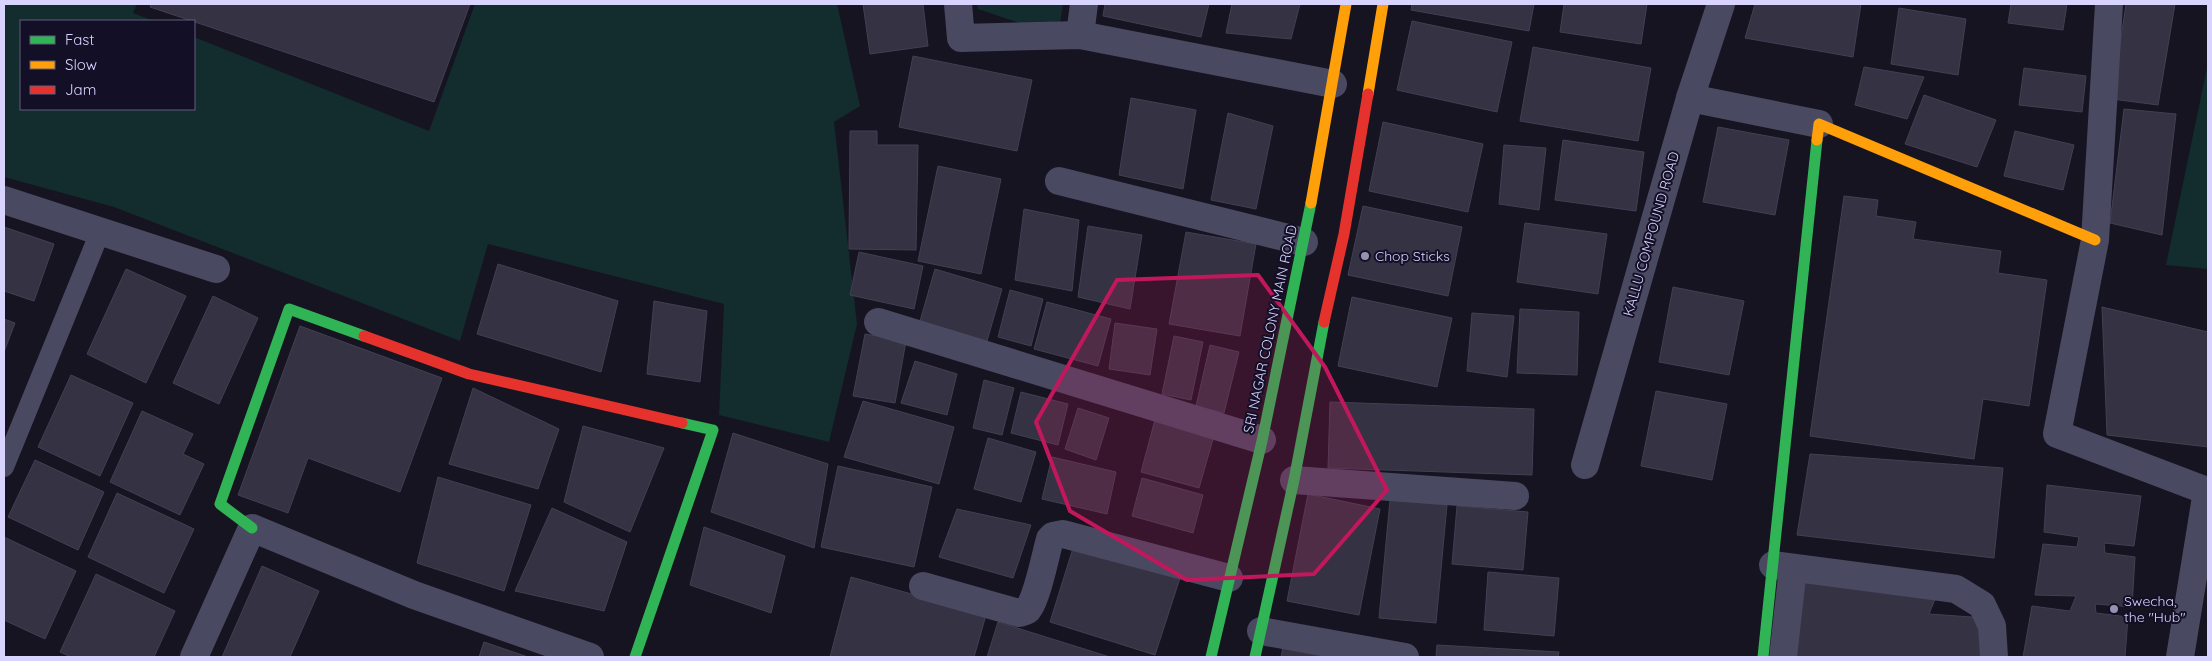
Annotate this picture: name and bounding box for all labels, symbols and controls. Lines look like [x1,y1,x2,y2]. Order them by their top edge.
legend [20,20,195,110]
text: Fast [65,30,94,49]
text: Slow [65,55,97,74]
text: Jam [65,80,96,99]
street label: KALLU COMPOUND ROAD [1619,150,1683,318]
street label: SRI NAGAR COLONY MAIN ROAD [1239,223,1301,435]
place label: Chop Sticks [1375,247,1450,265]
marker: Chop Sticks [1359,250,1371,262]
place label: Swecha, the "Hub" [2124,592,2186,626]
marker: Swecha, the "Hub" [2108,603,2120,615]

